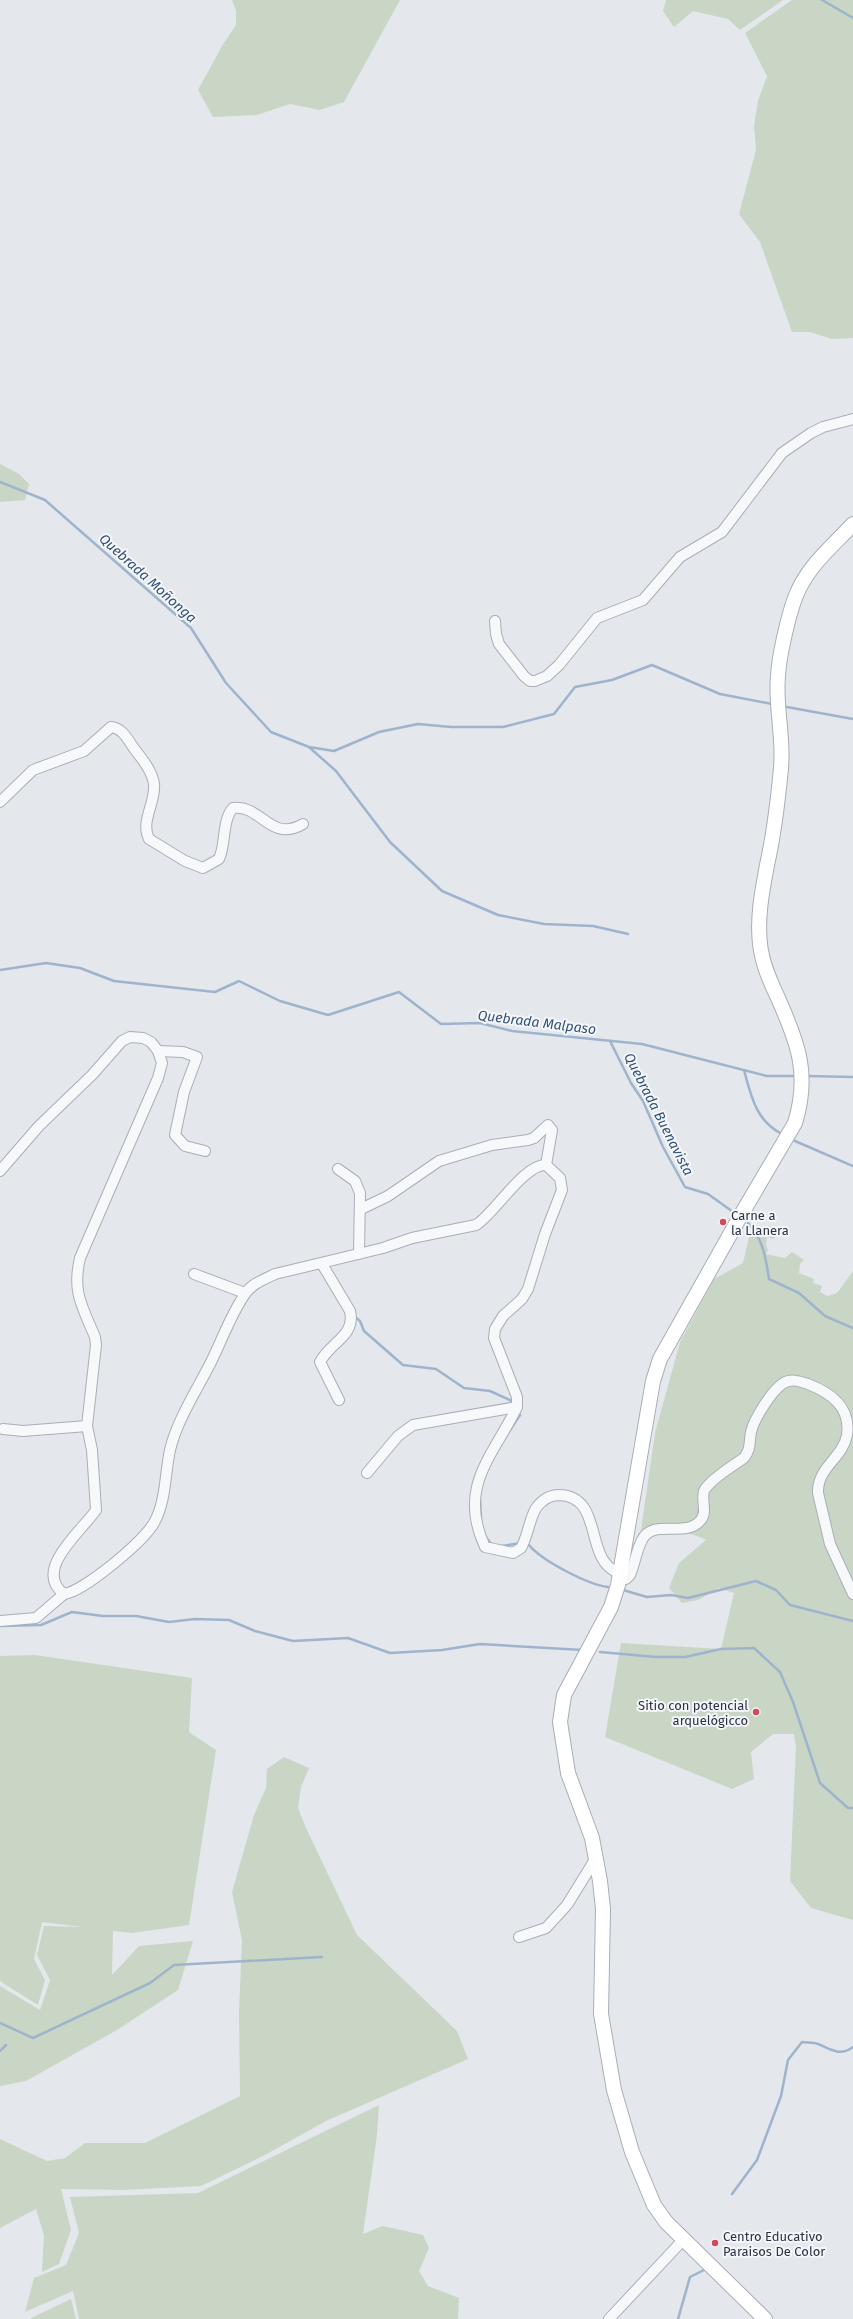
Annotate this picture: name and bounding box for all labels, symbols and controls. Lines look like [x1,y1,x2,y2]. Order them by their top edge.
water label: Quebrada Moñonga [96,530,200,627]
water label: Quebrada Malpaso [477,1007,597,1038]
water label: Quebrada Buenavista [620,1050,697,1178]
place label: Carne a la Llanera [731,1208,789,1238]
marker: Carne a la Llanera [718,1217,728,1227]
place label: Sitio con potencial arquelógicco [638,1698,748,1728]
marker: Sitio con potencial arquelógicco [751,1707,761,1717]
place label: Centro Educativo Paraisos De Color [723,2229,825,2259]
marker: Centro Educativo Paraisos De Color [710,2238,720,2248]

